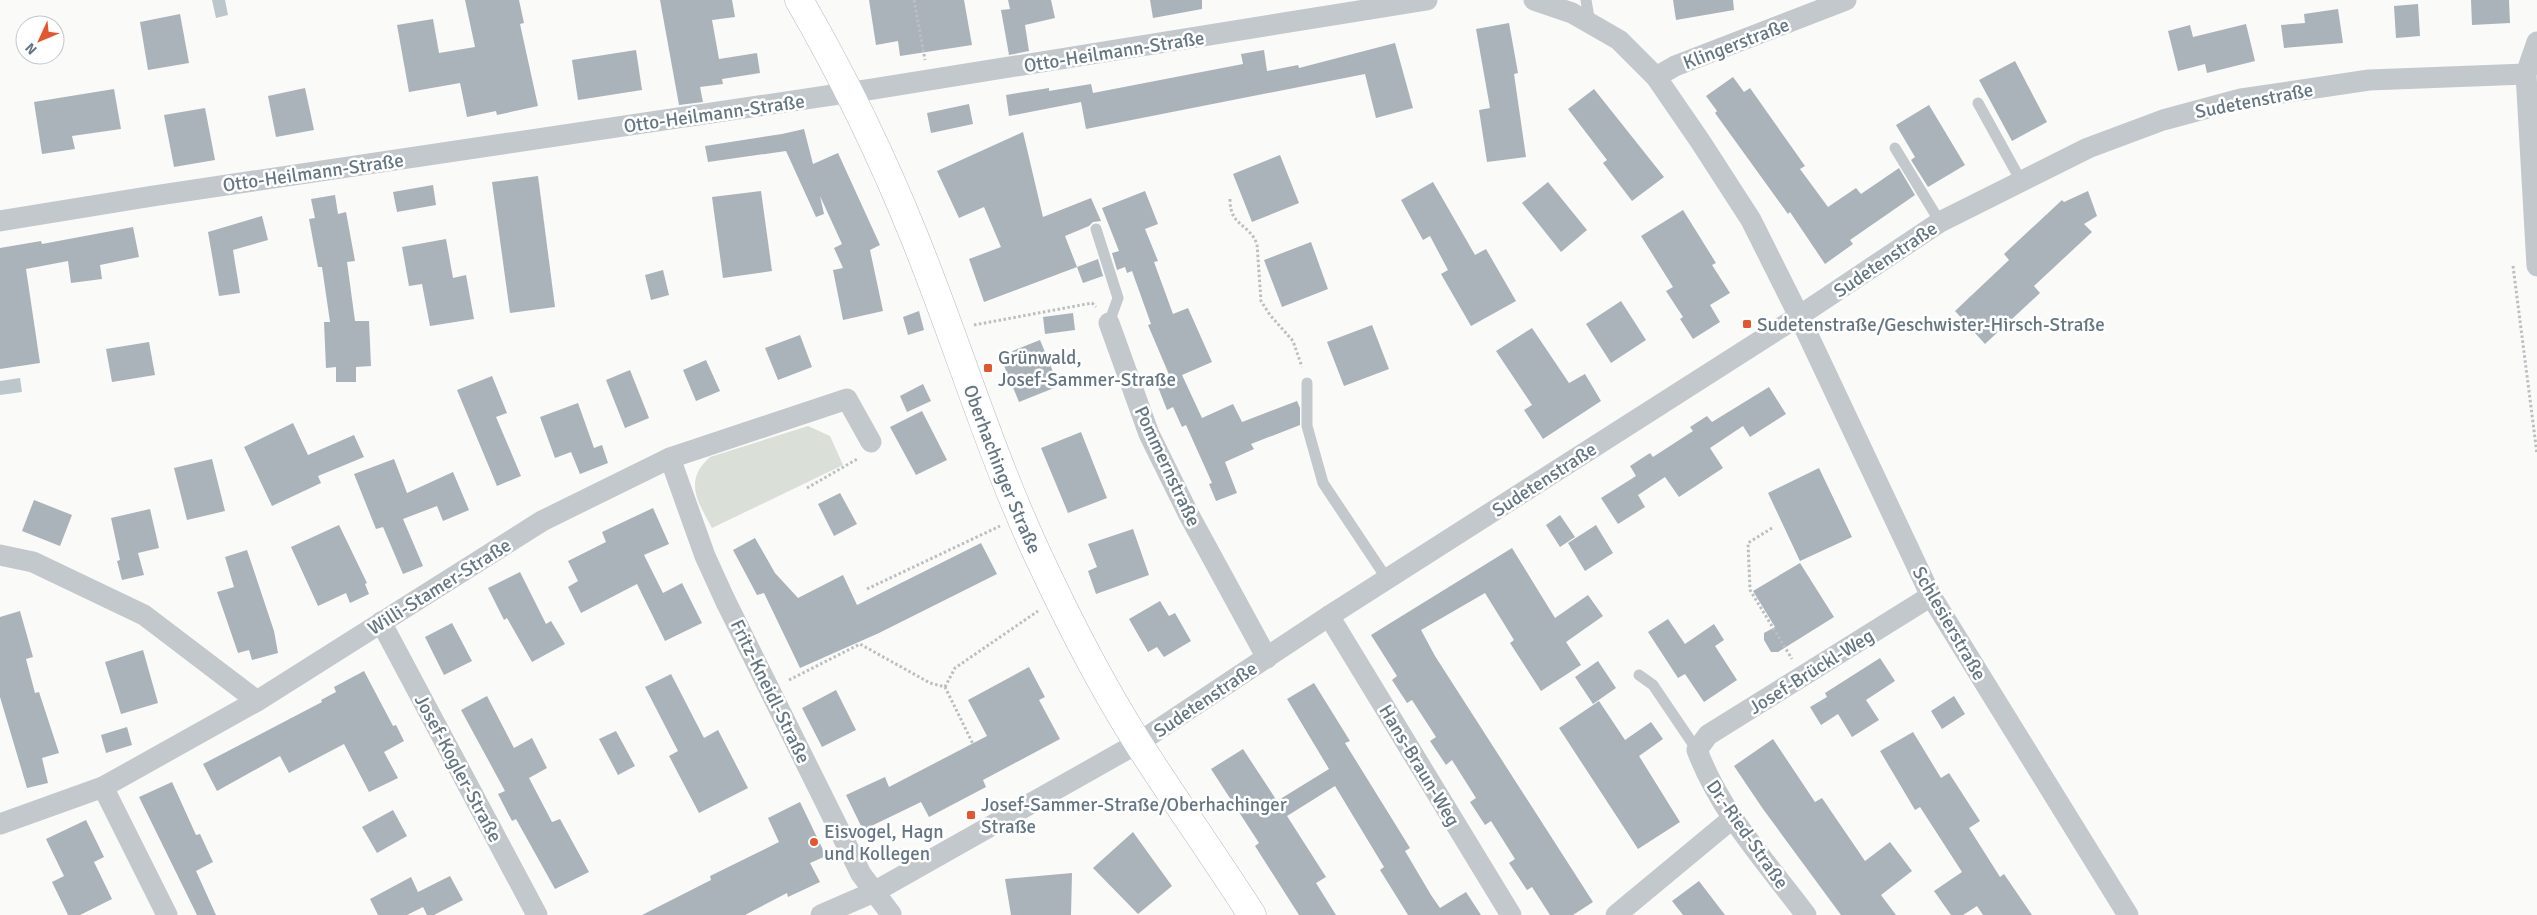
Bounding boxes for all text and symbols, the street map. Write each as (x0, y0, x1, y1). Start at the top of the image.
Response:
street label: Klingerstraße (1680, 13, 1793, 75)
north arrow (15, 15, 65, 65)
street label: Otto-Heilmann-Straße (1022, 26, 1206, 78)
text: N (22, 39, 41, 58)
street label: Sudetenstraße (2193, 78, 2315, 124)
street label: Otto-Heilmann-Straße (622, 89, 806, 139)
street label: Otto-Heilmann-Straße (221, 148, 405, 198)
street label: Sudetenstraße (1829, 216, 1942, 303)
place label: Sudetenstraße/Geschwister-Hirsch-Straße (1757, 313, 2105, 337)
marker: Sudetenstraße/Geschwister-Hirsch-Straße (1741, 318, 1753, 330)
place label: Grünwald, Josef-Sammer-Straße (998, 346, 1176, 392)
marker: Grünwald, Josef-Sammer-Straße (982, 362, 994, 374)
street label: Oberhachinger Straße (958, 382, 1046, 558)
street label: Pommernstraße (1129, 402, 1205, 530)
street label: Sudetenstraße (1488, 437, 1601, 523)
street label: Willi-Stamer-Straße (364, 533, 516, 641)
street label: Schlesierstraße (1907, 562, 1991, 685)
street label: Fritz-Kneidl-Straße (725, 616, 815, 767)
street label: Josef-Brückl-Weg (1745, 624, 1879, 720)
street label: Sudetenstraße (1149, 656, 1262, 743)
street label: Josef-Kogler-Straße (409, 691, 507, 846)
street label: Hans-Braun-Weg (1373, 700, 1465, 831)
street label: Dr.-Ried-Straße (1701, 775, 1794, 894)
place label: Josef-Sammer-Straße/Oberhachinger Straße (981, 793, 1287, 839)
marker: Josef-Sammer-Straße/Oberhachinger Straße (965, 809, 977, 821)
place label: Eisvogel, Hagn und Kollegen (824, 820, 944, 866)
marker: Eisvogel, Hagn und Kollegen (808, 836, 820, 848)

